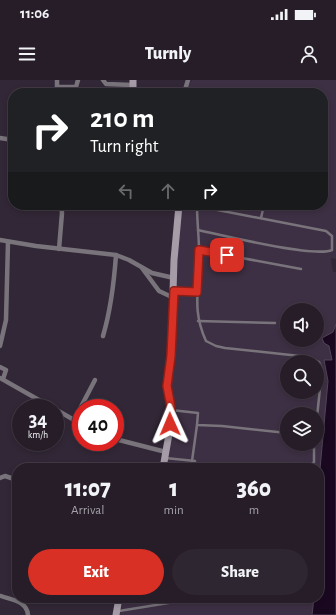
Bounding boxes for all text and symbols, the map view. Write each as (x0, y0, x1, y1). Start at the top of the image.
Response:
text: 11:06 (20, 6, 49, 21)
icon: menu (16, 43, 38, 65)
icon: person (298, 43, 320, 65)
text: Turnly (145, 45, 191, 63)
icon: right (24, 104, 76, 156)
text: 210 m (90, 105, 155, 133)
text: Turn right (90, 138, 159, 156)
icon: left (115, 180, 137, 202)
icon: ahead (157, 180, 179, 202)
icon: right (199, 180, 221, 202)
pin (210, 238, 244, 272)
icon: arrive (216, 244, 238, 266)
map controls (280, 303, 324, 451)
button: sound (280, 303, 324, 347)
button: search (280, 355, 324, 399)
speed limit sign: 40 (72, 399, 124, 451)
position arrow (149, 403, 191, 445)
button: layers (280, 407, 324, 451)
text: 34 (29, 410, 47, 430)
text: km/h (28, 430, 48, 440)
text: 11:07 (65, 477, 111, 501)
text: 1 (169, 477, 178, 501)
text: 360 (237, 477, 271, 501)
text: Arrival (71, 504, 104, 517)
text: min (164, 504, 184, 517)
text: m (249, 504, 259, 517)
button: Exit (28, 549, 164, 595)
button: Share (172, 549, 308, 595)

